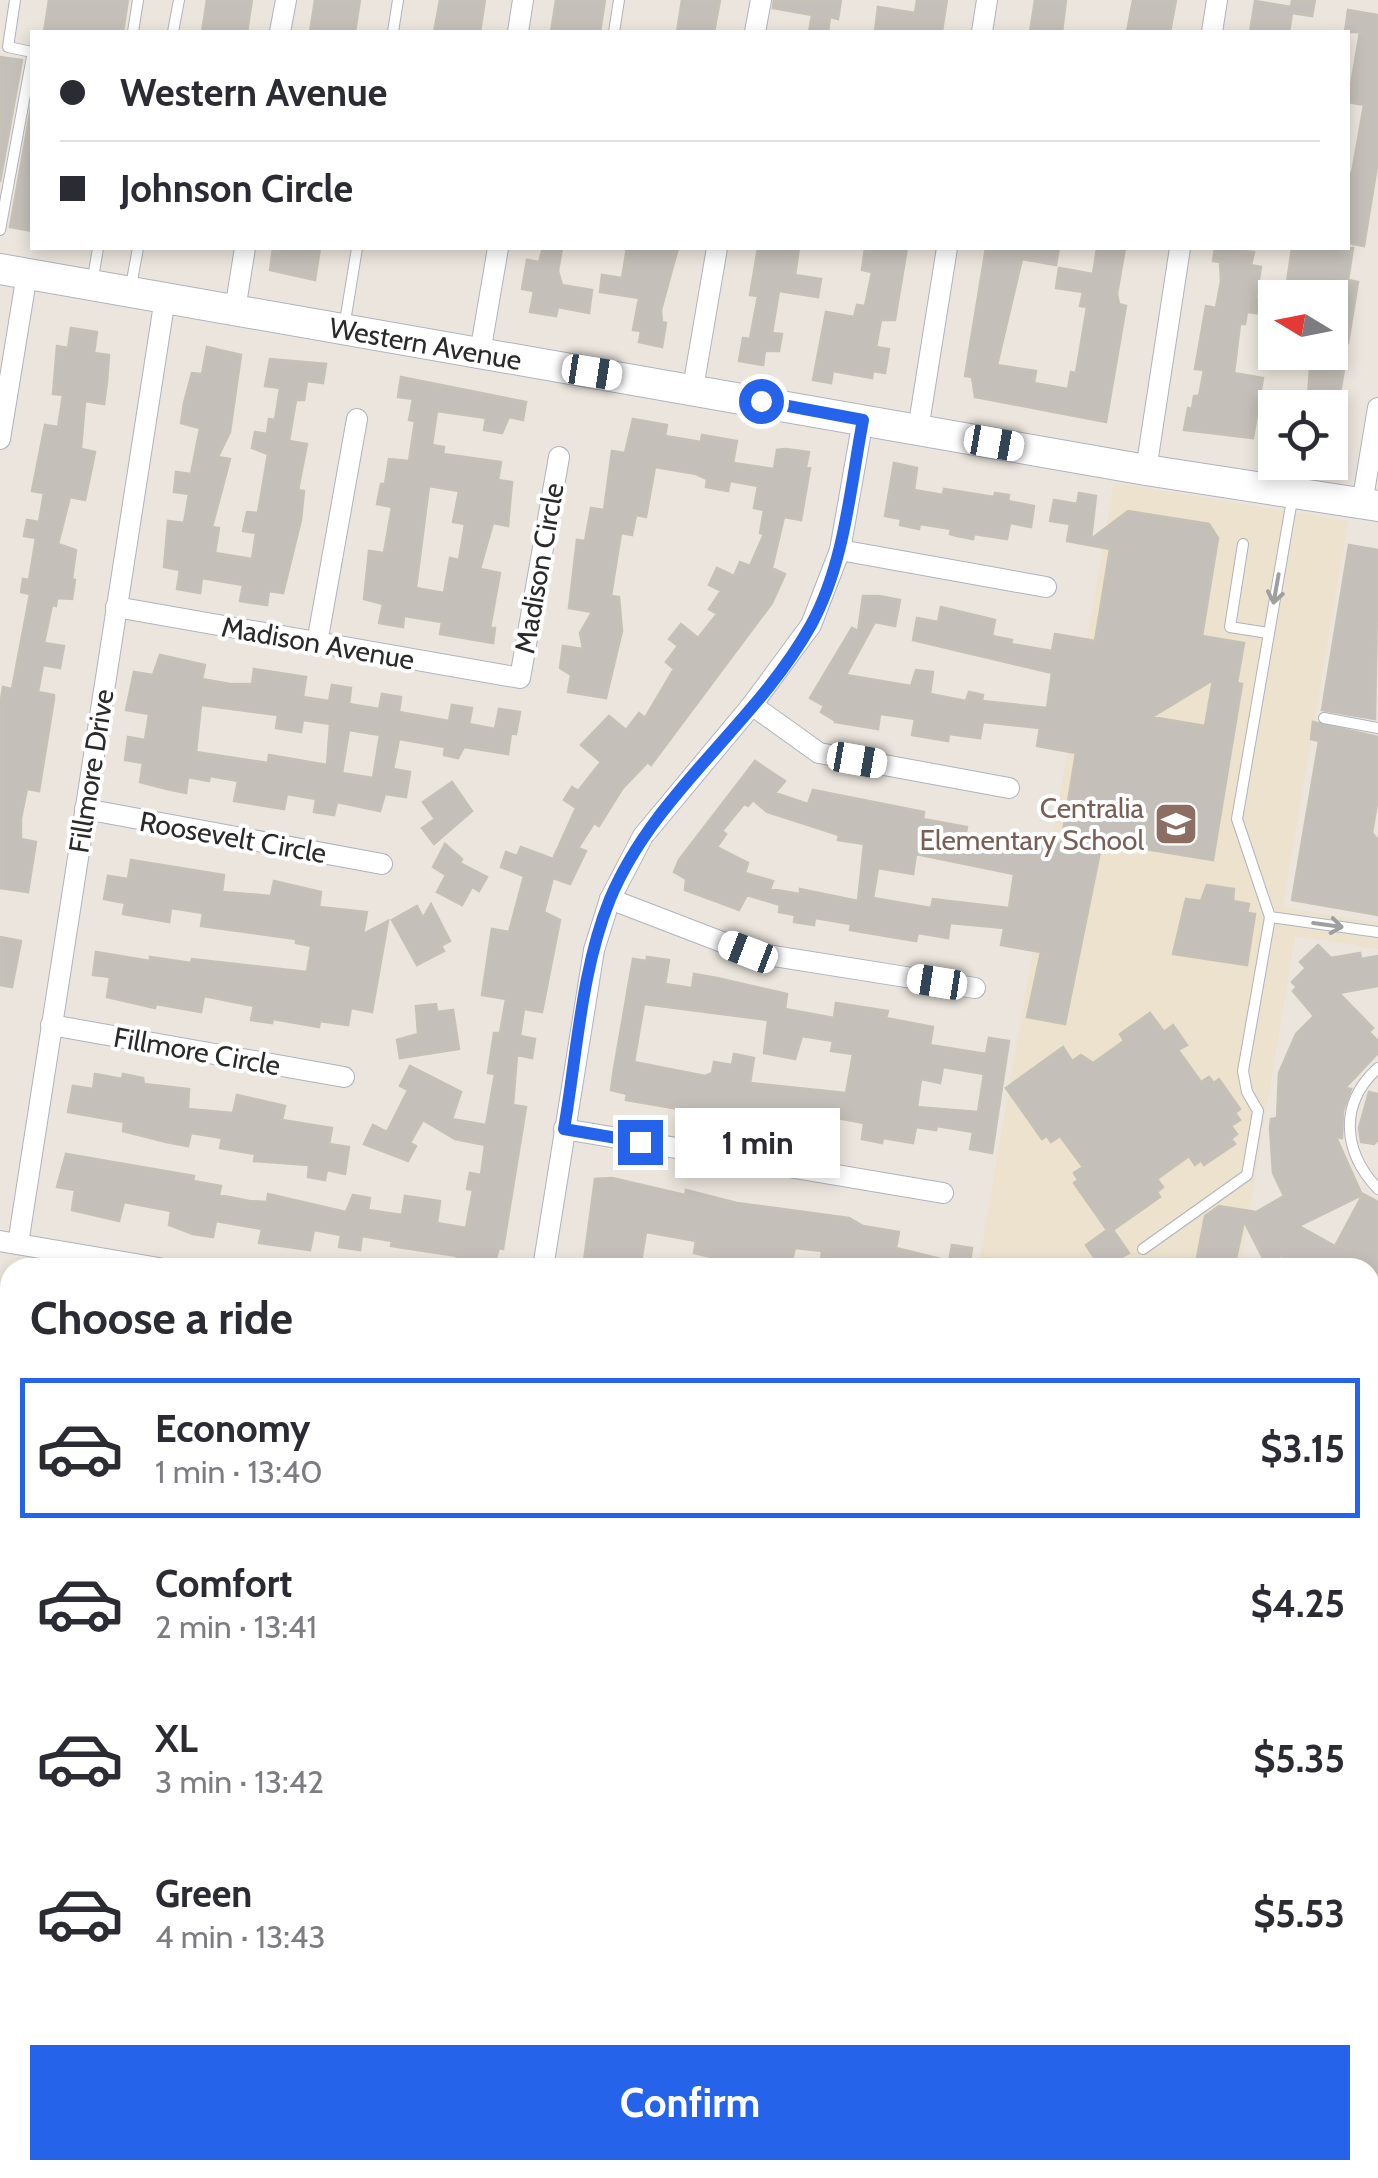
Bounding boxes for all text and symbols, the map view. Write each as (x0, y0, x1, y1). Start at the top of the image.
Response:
text: Western Avenue (120, 69, 387, 116)
text: Johnson Circle (120, 165, 353, 212)
north arrow (1258, 280, 1348, 370)
map controls (1258, 280, 1348, 480)
street label: Western Avenue (327, 310, 524, 377)
car (560, 352, 624, 392)
route start (739, 379, 784, 424)
button: locate (1258, 390, 1348, 480)
car (962, 423, 1026, 463)
street label: Madison Circle (507, 480, 571, 656)
one-way arrow (1266, 572, 1285, 605)
street label: Madison Avenue (219, 609, 417, 677)
street label: Fillmore Drive (61, 687, 121, 855)
car (825, 740, 889, 780)
place label: Centralia Elementary School (920, 791, 1145, 857)
school or university icon: Centralia Elementary School (1153, 801, 1199, 847)
street label: Roosevelt Circle (137, 804, 329, 870)
one-way arrow (1311, 916, 1344, 934)
car (715, 927, 781, 977)
car (905, 962, 969, 1002)
street label: Fillmore Circle (111, 1020, 283, 1082)
callout: 1 min (675, 1107, 840, 1177)
route end (618, 1120, 663, 1165)
text: 1 min (721, 1123, 794, 1162)
text: Choose a ride (30, 1291, 293, 1345)
icon: car (35, 1403, 125, 1493)
text: Economy (155, 1405, 310, 1452)
text: $3.15 (1260, 1425, 1345, 1472)
text: 1 min · 13:40 (155, 1452, 323, 1491)
icon: car (35, 1558, 125, 1648)
text: Comfort (155, 1560, 292, 1607)
text: $4.25 (1250, 1580, 1345, 1627)
text: 2 min · 13:41 (155, 1607, 317, 1646)
icon: car (35, 1713, 125, 1803)
text: XL (155, 1715, 198, 1762)
text: $5.35 (1253, 1735, 1345, 1782)
text: 3 min · 13:42 (155, 1762, 324, 1801)
icon: car (35, 1868, 125, 1958)
text: Green (155, 1870, 252, 1917)
text: $5.53 (1253, 1890, 1345, 1937)
text: 4 min · 13:43 (155, 1917, 326, 1956)
button: Confirm (30, 2045, 1350, 2160)

